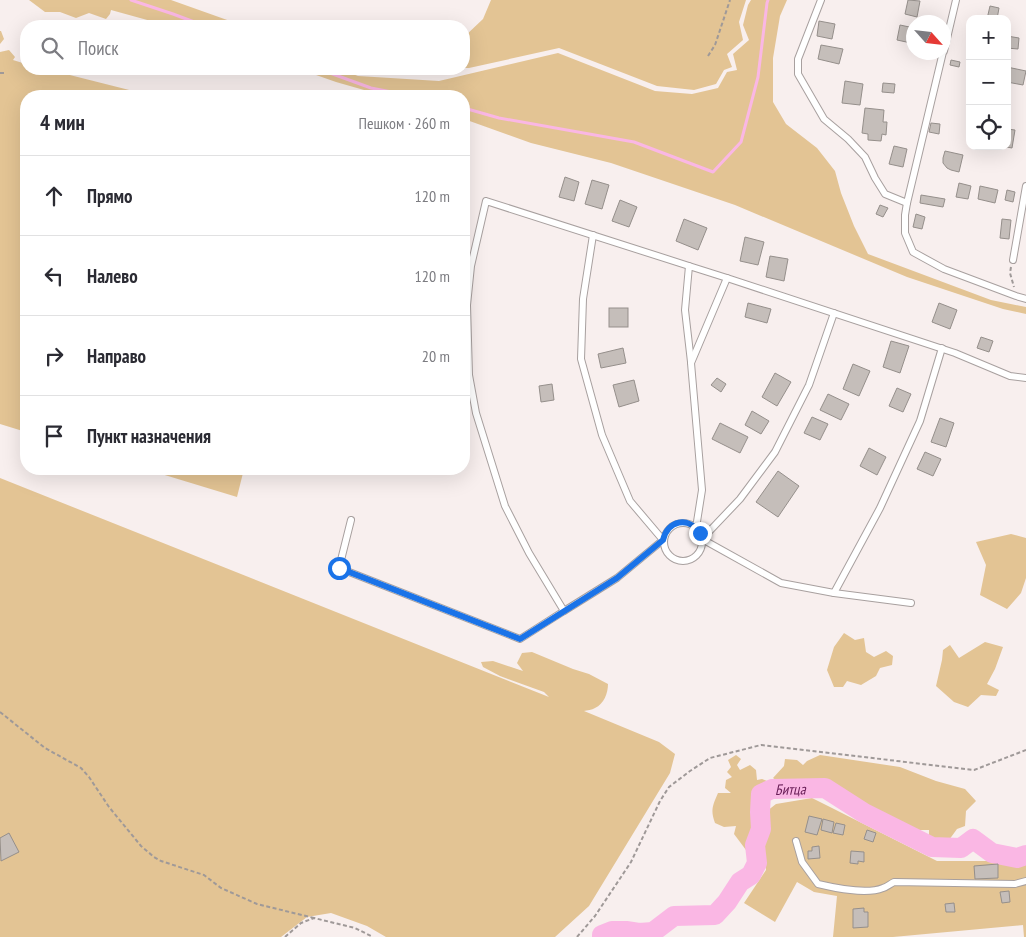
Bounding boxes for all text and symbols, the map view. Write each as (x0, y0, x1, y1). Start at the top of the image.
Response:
north arrow (906, 15, 951, 60)
map controls (966, 15, 1011, 150)
button: + (966, 15, 1011, 60)
search box (20, 20, 470, 75)
icon: search (38, 34, 66, 62)
text: Поиск (78, 36, 119, 60)
button: − (966, 60, 1011, 105)
button: locate (966, 105, 1011, 150)
text: 4 мин (40, 109, 85, 136)
text: Пешком · 260 m (359, 113, 450, 133)
icon: ahead (40, 182, 68, 210)
text: Прямо (87, 184, 132, 208)
text: 120 m (415, 186, 450, 206)
icon: left (40, 262, 68, 290)
text: Налево (87, 264, 138, 288)
text: 120 m (415, 266, 450, 286)
icon: right (40, 342, 68, 370)
text: Направо (87, 344, 146, 368)
text: 20 m (422, 346, 450, 366)
icon: arrive (40, 422, 68, 450)
text: Пункт назначения (87, 424, 211, 448)
route end (689, 522, 712, 545)
route start (328, 557, 351, 580)
water label: Битца (775, 779, 807, 798)

